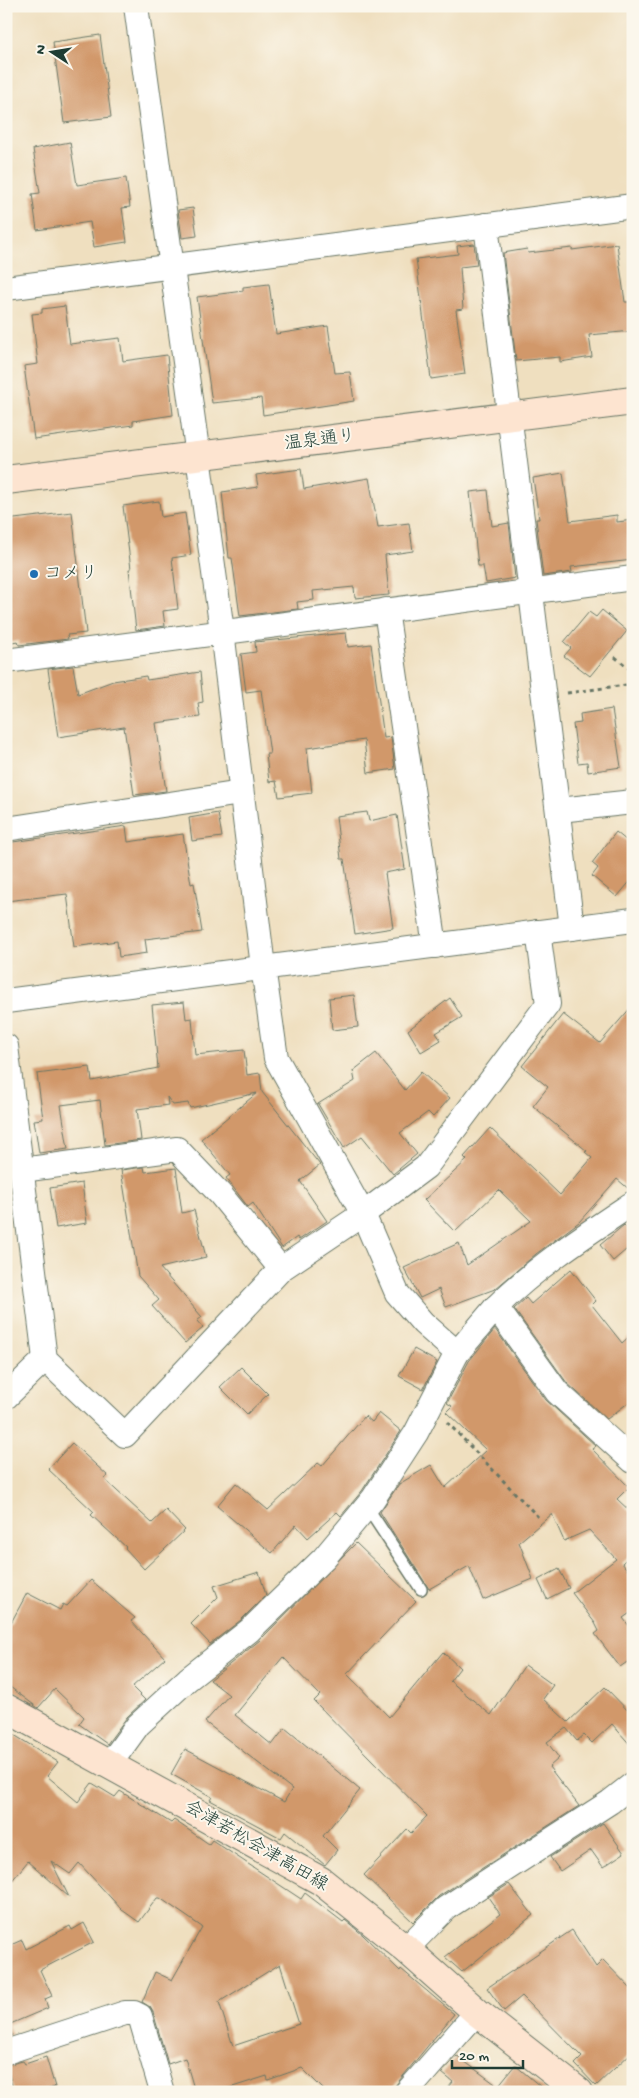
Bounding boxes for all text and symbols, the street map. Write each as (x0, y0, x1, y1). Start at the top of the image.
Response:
north arrow (28, 28, 78, 78)
text: N (32, 44, 51, 56)
street label: 温泉通り (283, 425, 357, 456)
place label: コメリ (44, 564, 98, 585)
marker: コメリ (28, 568, 40, 580)
street label: 会津若松会津高田線 (181, 1797, 332, 1897)
scale bar (452, 2038, 523, 2070)
text: 20 m (459, 2048, 489, 2066)

